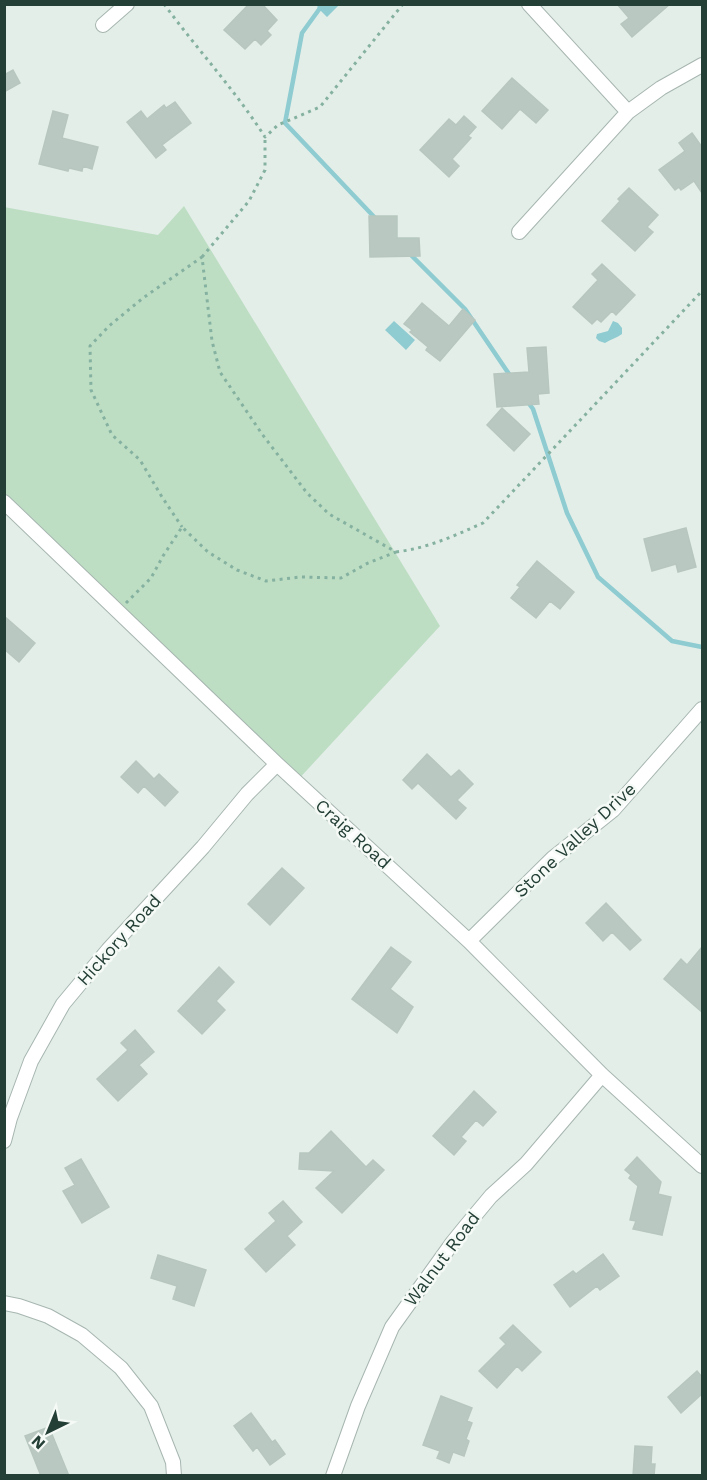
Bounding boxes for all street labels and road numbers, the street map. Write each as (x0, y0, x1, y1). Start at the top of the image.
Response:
street label: Stone Valley Drive (510, 778, 640, 901)
street label: Craig Road (311, 794, 395, 873)
street label: Hickory Road (72, 890, 165, 989)
street label: Walnut Road (399, 1208, 484, 1310)

